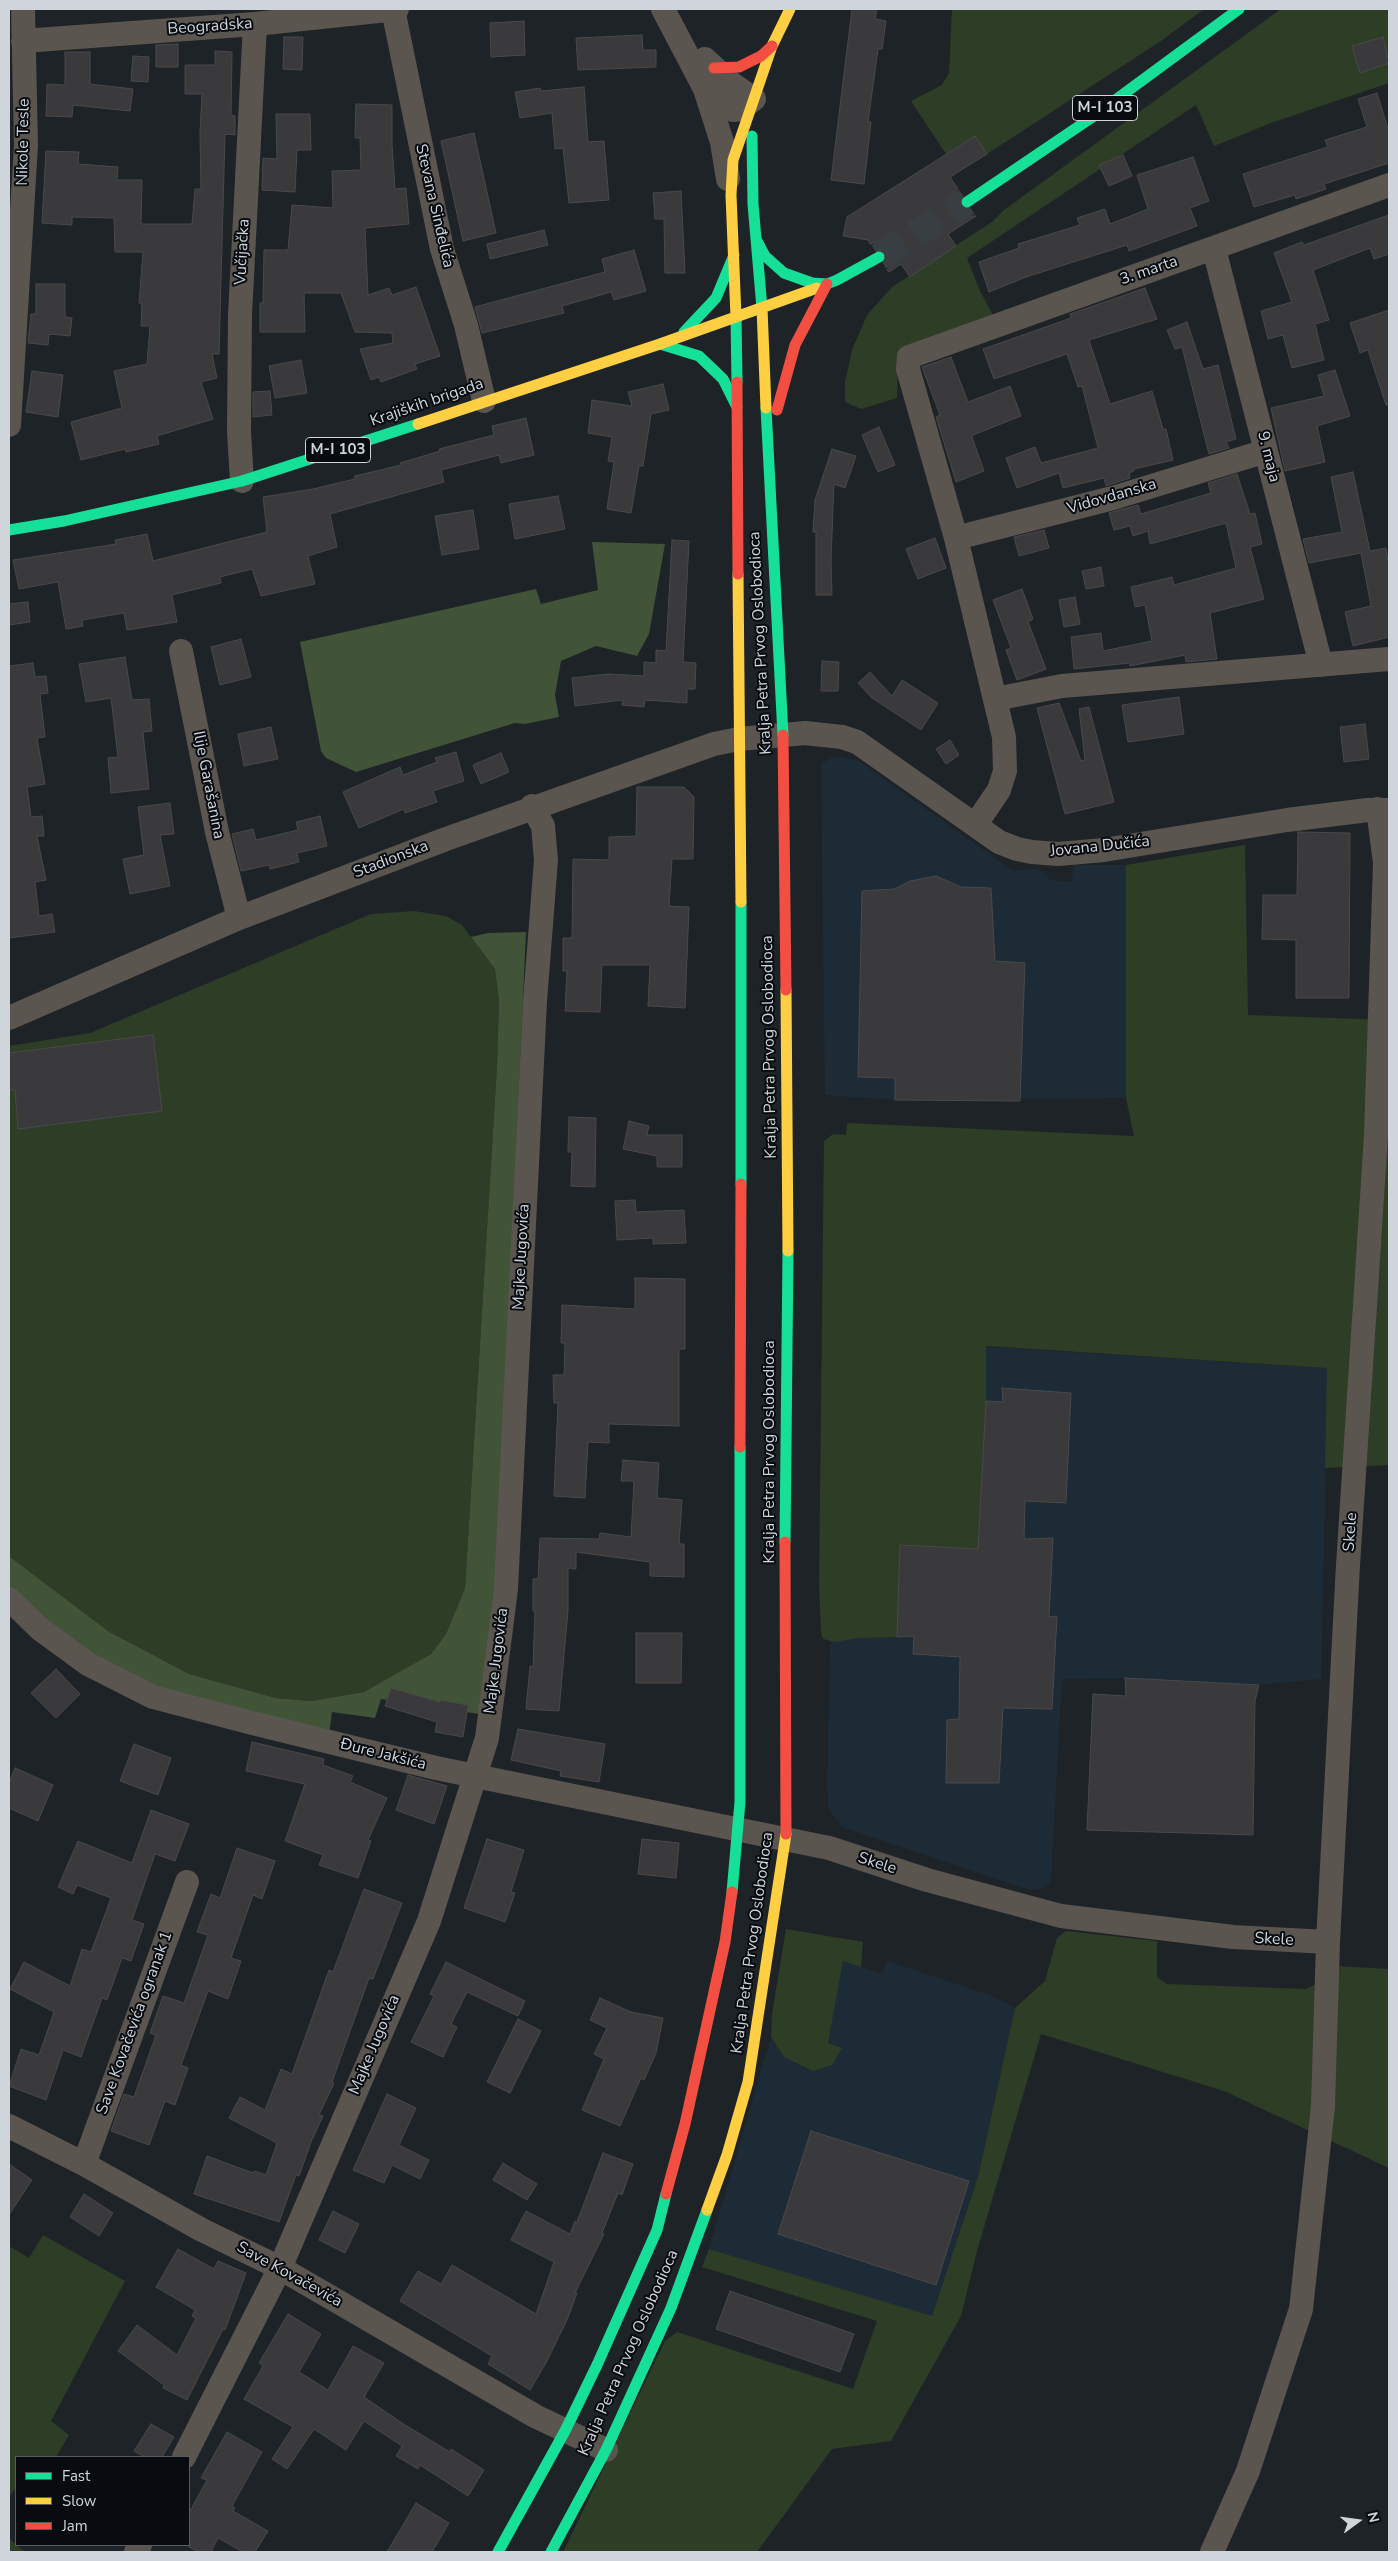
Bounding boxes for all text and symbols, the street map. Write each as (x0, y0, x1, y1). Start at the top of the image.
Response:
street label: Beogradska (167, 14, 253, 40)
road number: M-I 103 (1072, 96, 1138, 120)
street label: Nikole Tesle (14, 98, 34, 186)
street label: Stevana Sinđelića (410, 142, 458, 270)
street label: Vučijačka (232, 218, 254, 286)
street label: 3. marta (1118, 252, 1180, 290)
street label: Krajiških brigada (368, 375, 486, 431)
street label: 9. maja (1252, 430, 1284, 484)
road number: M-I 103 (306, 438, 370, 462)
street label: Vidovdanska (1065, 475, 1159, 519)
street label: Kralja Petra Prvog Oslobodioca (746, 531, 776, 755)
street label: Ilije Garašanina (188, 729, 228, 841)
street label: Jovana Dučića (1049, 832, 1151, 862)
street label: Stadionska (351, 837, 431, 883)
street label: Kralja Petra Prvog Oslobodioca (758, 935, 782, 1159)
street label: Majke Jugovića (510, 1203, 534, 1311)
street label: Kralja Petra Prvog Oslobodioca (760, 1340, 780, 1564)
street label: Skele (1340, 1512, 1362, 1552)
street label: Majke Jugovića (481, 1607, 513, 1715)
street label: Đure Jakšića (338, 1735, 428, 1775)
street label: Kralja Petra Prvog Oslobodioca (728, 1831, 778, 2055)
street label: Skele (855, 1849, 899, 1879)
street label: Save Kovačevića ogranak 1 (93, 1929, 177, 2117)
street label: Skele (1254, 1929, 1294, 1951)
street label: Majke Jugovića (345, 1992, 405, 2098)
street label: Save Kovačevića (233, 2238, 345, 2312)
street label: Kralja Petra Prvog Oslobodioca (575, 2247, 683, 2459)
legend (15, 2456, 190, 2546)
text: Fast (62, 2466, 90, 2486)
text: Slow (62, 2491, 96, 2511)
north arrow (1333, 2496, 1383, 2546)
text: N (1363, 2510, 1384, 2525)
text: Jam (62, 2516, 88, 2536)

